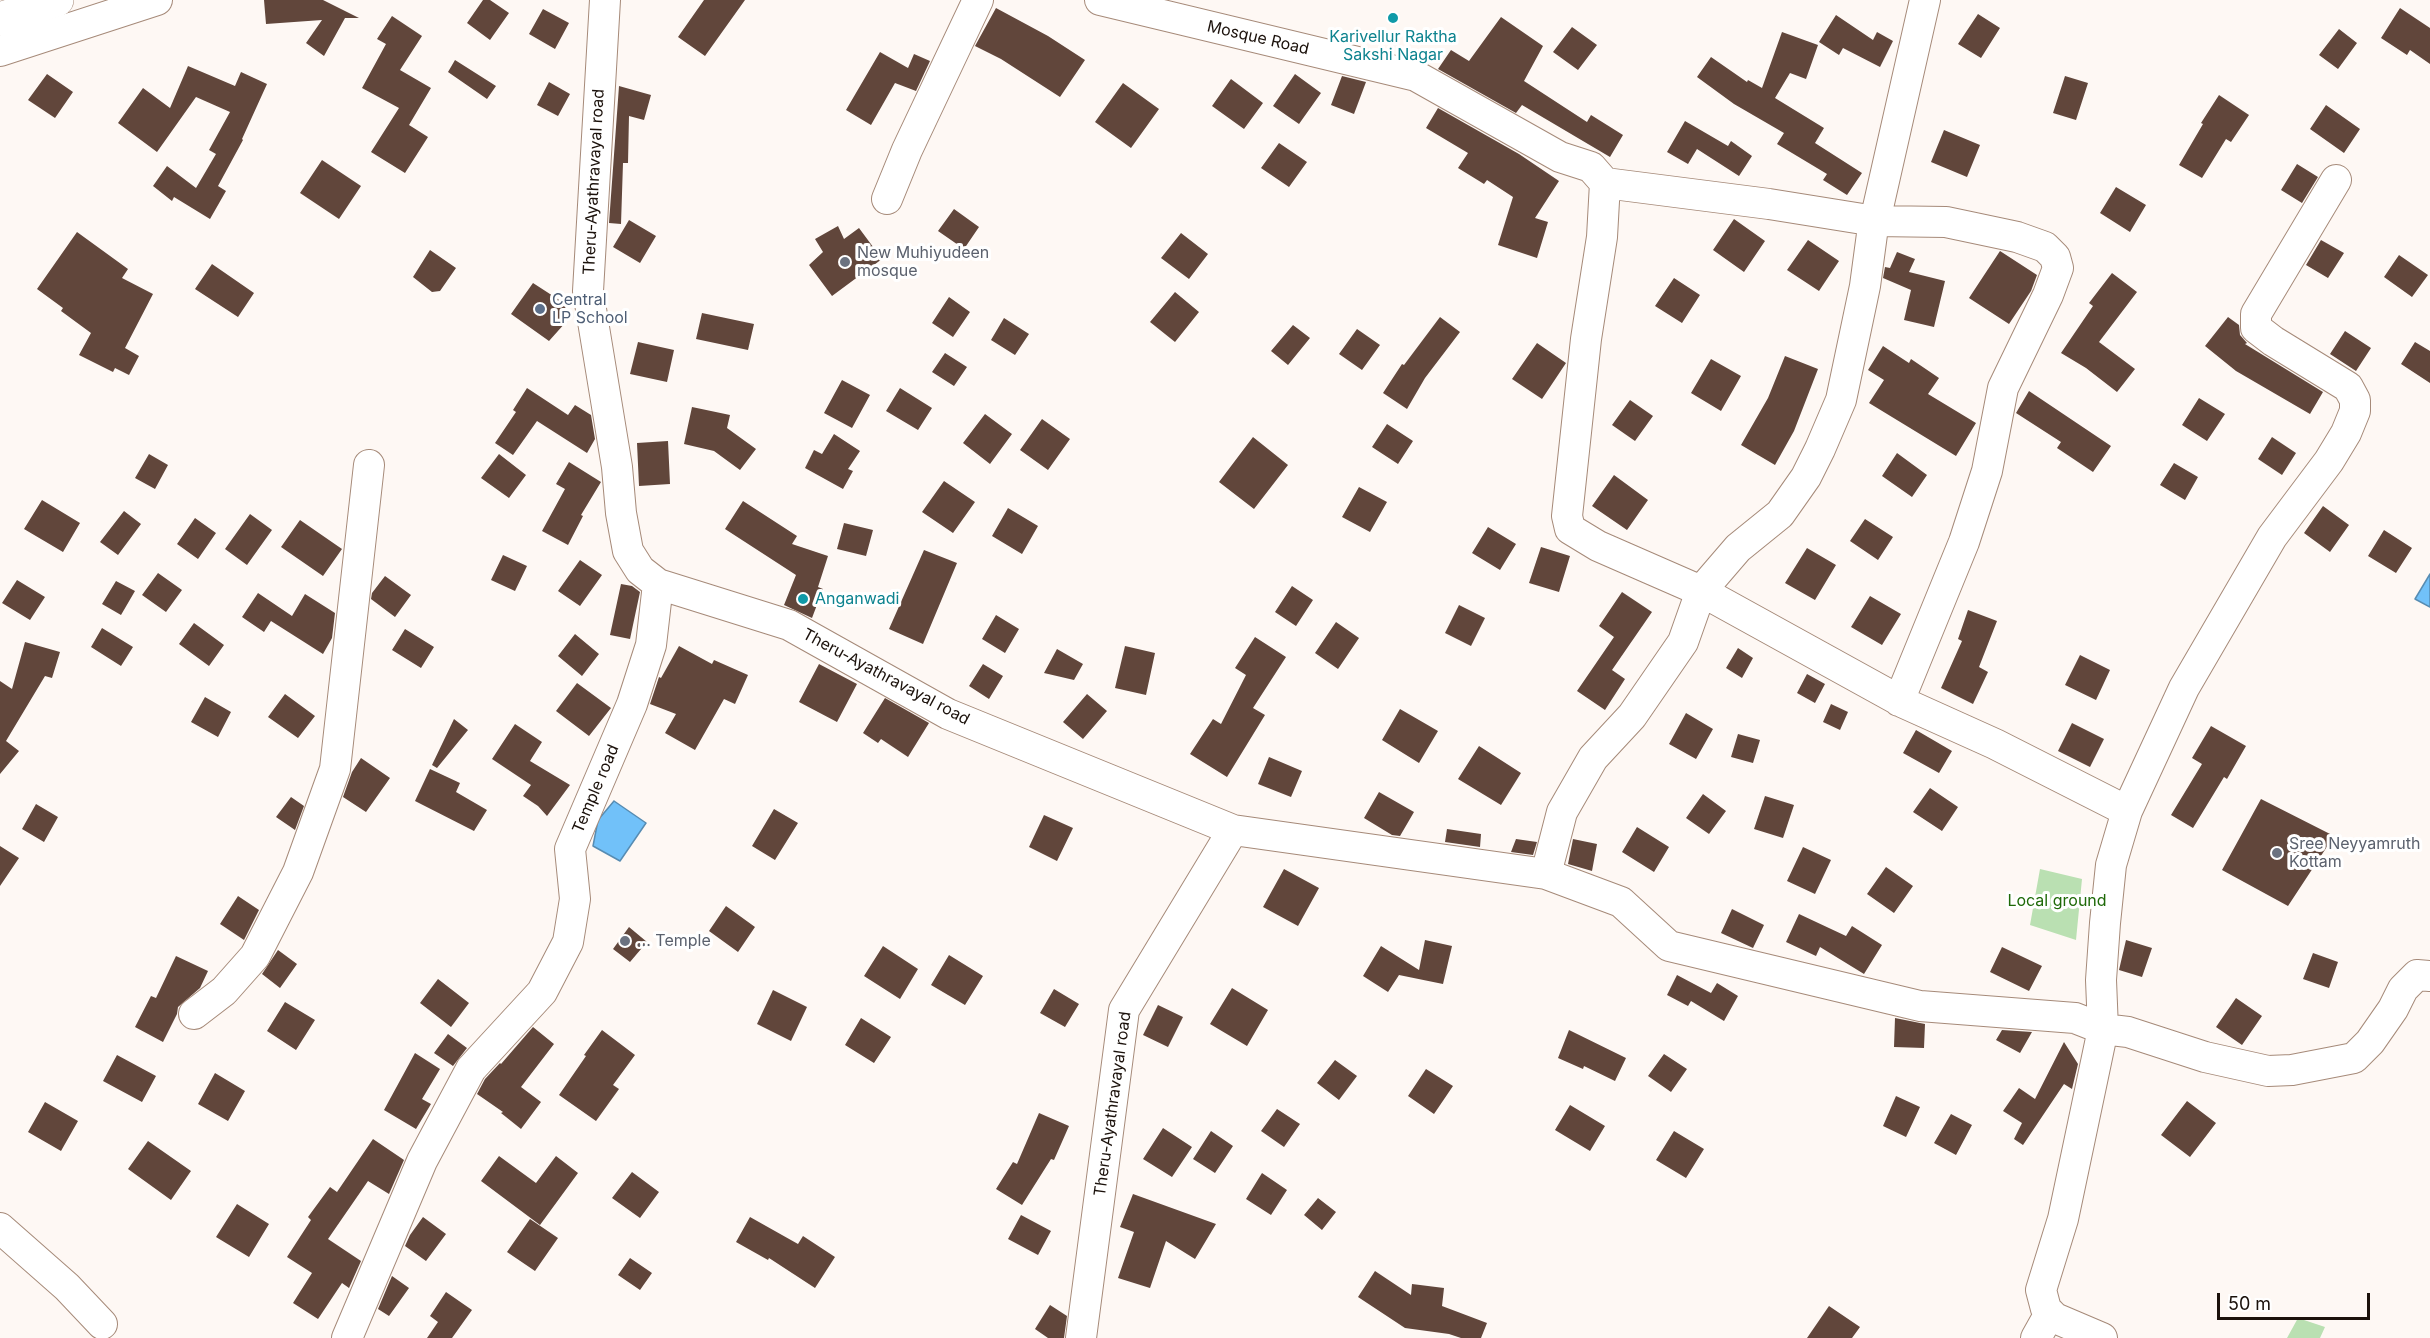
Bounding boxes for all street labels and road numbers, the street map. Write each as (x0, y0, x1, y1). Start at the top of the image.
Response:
street label: Mosque Road (1205, 17, 1311, 59)
street label: Theru-Ayathravayal road (580, 88, 608, 276)
street label: Theru-Ayathravayal road (799, 625, 973, 729)
street label: Temple road (569, 742, 623, 836)
street label: Theru-Ayathravayal road (1091, 1010, 1135, 1198)

